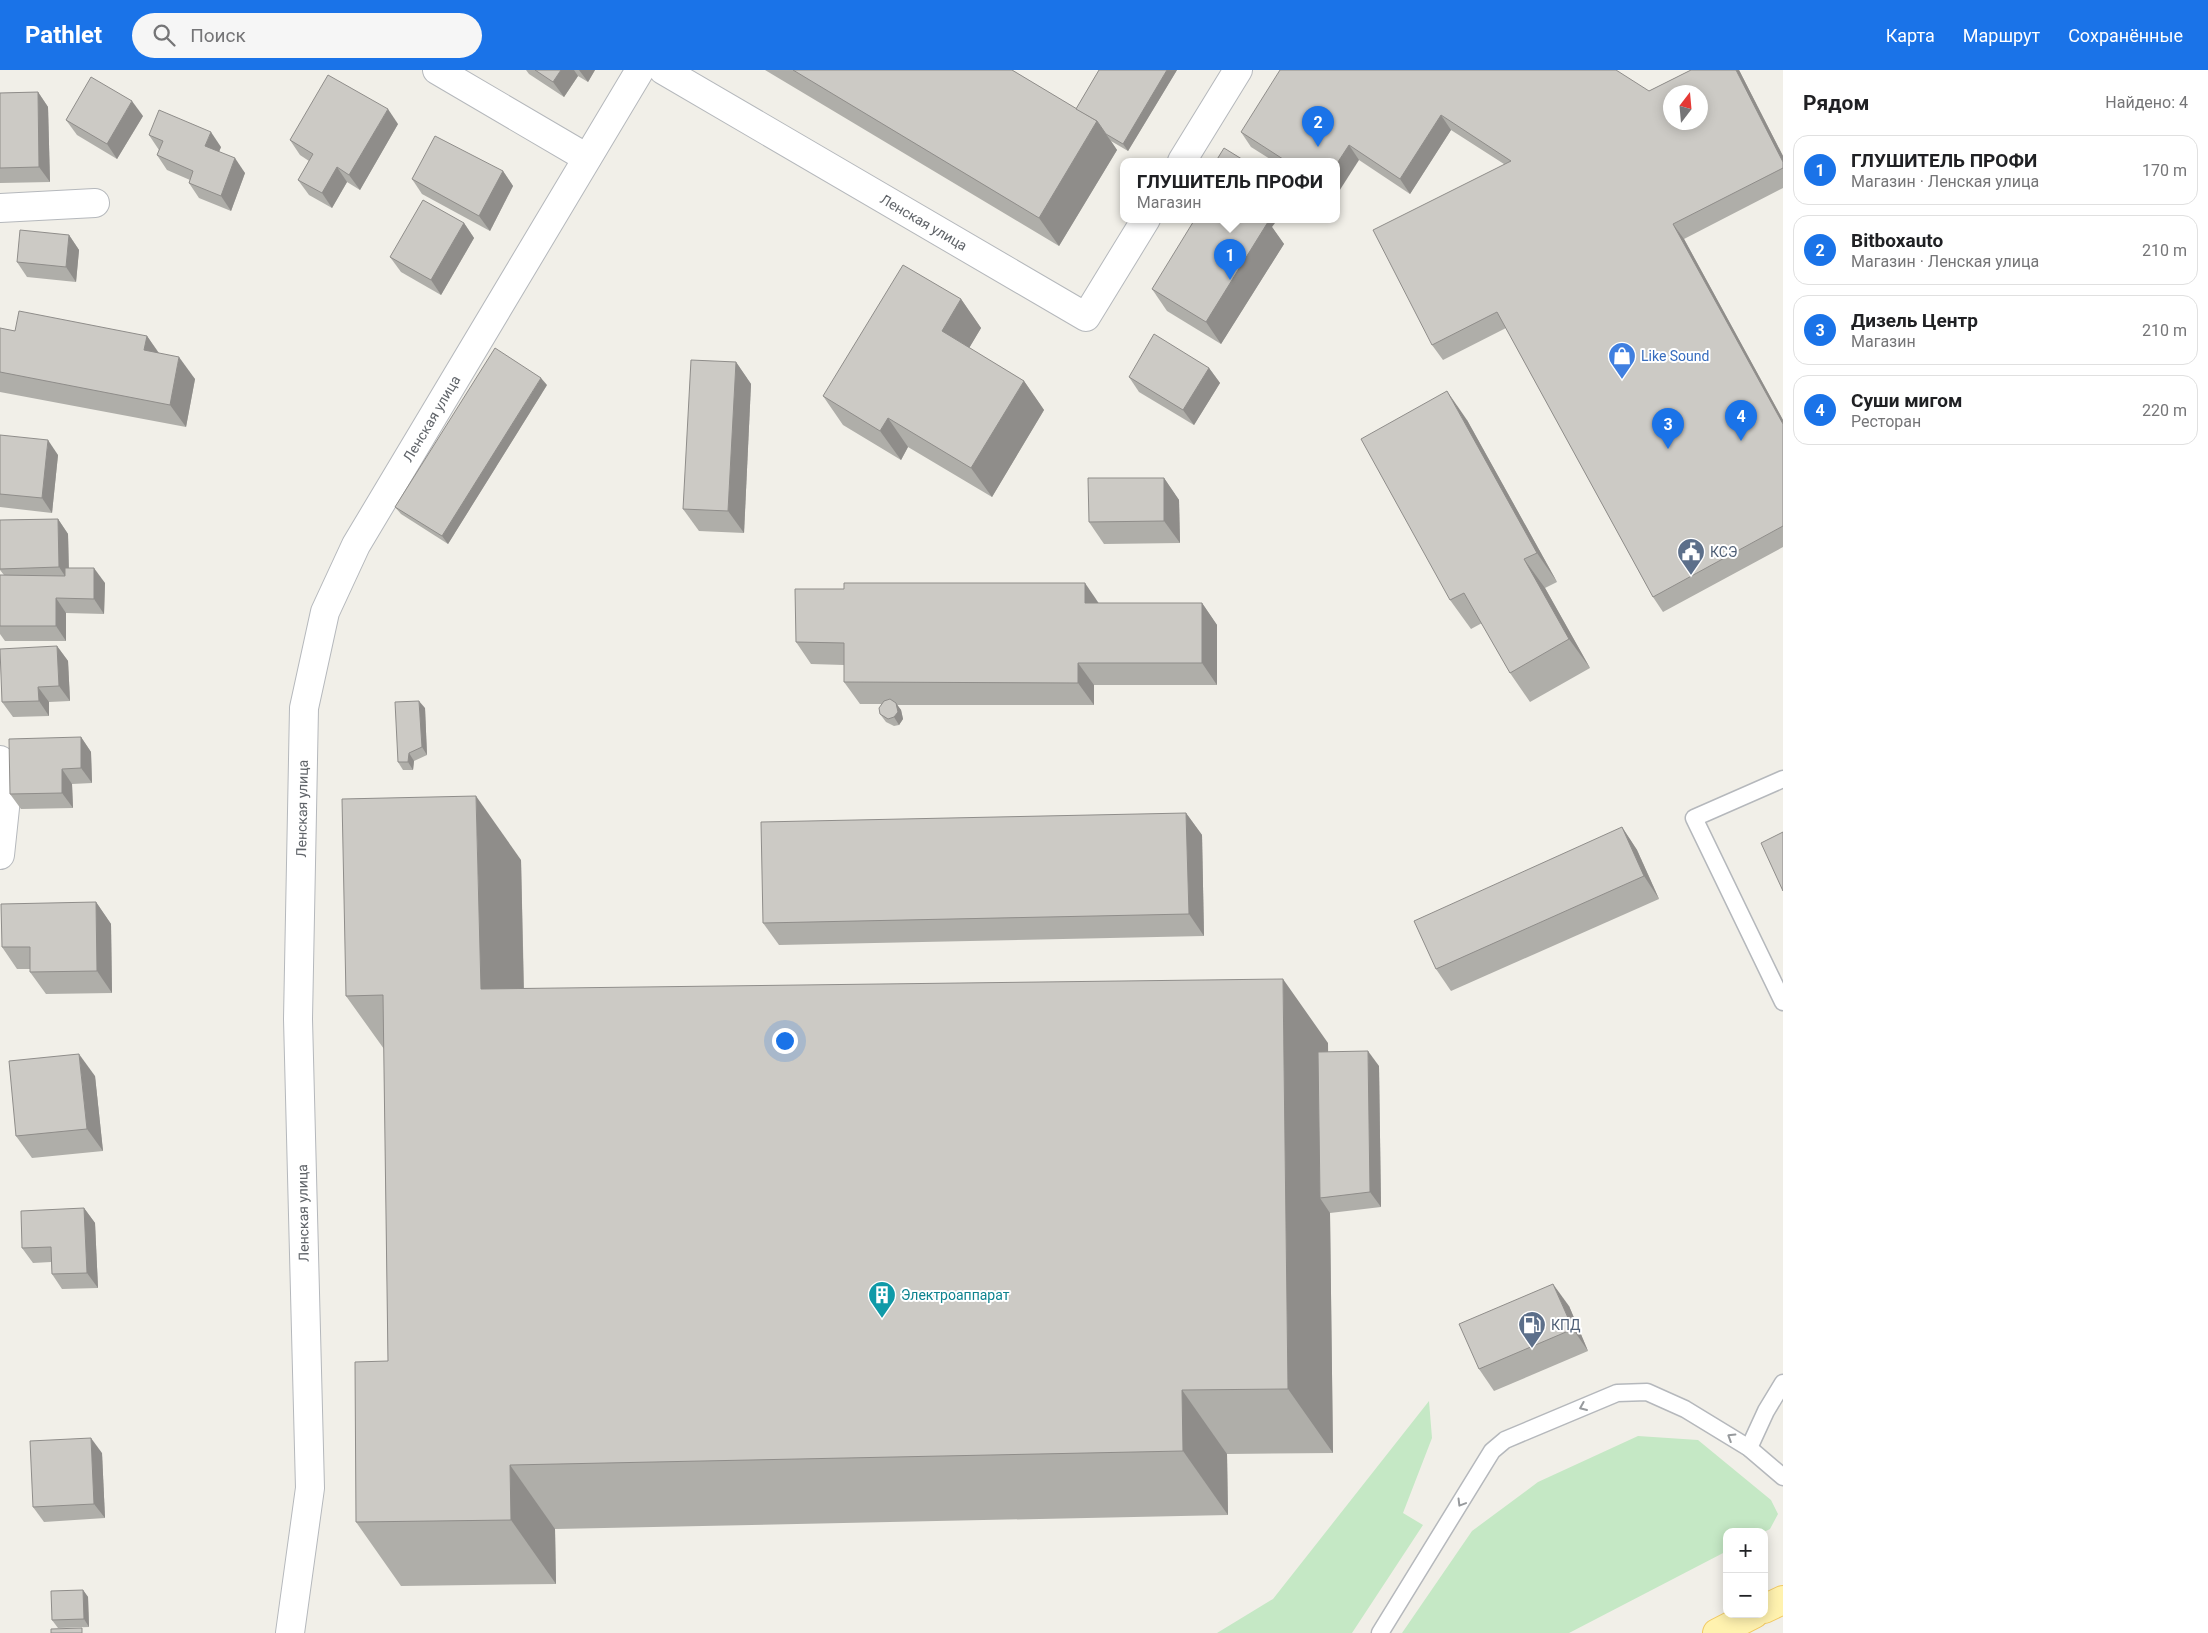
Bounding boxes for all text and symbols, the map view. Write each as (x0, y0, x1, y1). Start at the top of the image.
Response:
search box (132, 13, 482, 58)
text: Pathlet (25, 21, 102, 49)
icon: search (150, 21, 178, 49)
text: Поиск (190, 24, 246, 47)
text: Карта (1886, 25, 1935, 46)
text: Маршрут (1963, 25, 2040, 46)
text: Сохранённые (2068, 25, 2183, 46)
north arrow (1663, 85, 1708, 130)
text: Рядом (1803, 91, 1869, 115)
text: Найдено: 4 (2105, 93, 2188, 112)
pin: 2 (1302, 106, 1334, 147)
text: ГЛУШИТЕЛЬ ПРОФИ (1851, 149, 2037, 172)
popup (1120, 158, 1340, 223)
text: 1 (1815, 161, 1825, 180)
text: 170 m (2142, 161, 2187, 180)
text: ГЛУШИТЕЛЬ ПРОФИ (1137, 170, 1323, 193)
text: Магазин · Ленская улица (1851, 172, 2039, 191)
street label: Ленская улица (878, 191, 970, 254)
text: Магазин (1137, 193, 1202, 212)
text: Bitboxauto (1851, 229, 1943, 252)
pin: 1 (1214, 239, 1246, 280)
text: 2 (1815, 241, 1825, 260)
text: 210 m (2142, 241, 2187, 260)
text: Магазин · Ленская улица (1851, 252, 2039, 271)
text: Дизель Центр (1851, 309, 1978, 332)
text: 3 (1815, 321, 1825, 340)
text: 210 m (2142, 321, 2187, 340)
text: Магазин (1851, 332, 1916, 351)
shop icon: Like Sound (1607, 341, 1637, 380)
place label: Like Sound (1641, 348, 1709, 364)
street label: Ленская улица (400, 373, 464, 465)
text: Суши мигом (1851, 389, 1962, 412)
pin: 4 (1725, 400, 1757, 441)
text: 4 (1815, 401, 1825, 420)
text: 220 m (2142, 401, 2187, 420)
pin: 3 (1652, 408, 1684, 449)
text: Ресторан (1851, 412, 1921, 431)
public building icon: КСЭ (1676, 537, 1706, 576)
place label: КСЭ (1710, 544, 1737, 560)
street label: Ленская улица (293, 760, 311, 858)
your location (772, 1028, 798, 1054)
street label: Ленская улица (294, 1164, 312, 1262)
building icon: Электроаппарат (867, 1280, 897, 1319)
place label: Электроаппарат (901, 1287, 1010, 1303)
fuel station icon: КПД (1517, 1310, 1547, 1349)
place label: КПД (1551, 1317, 1581, 1333)
one-way arrow (1579, 1401, 1588, 1412)
one-way arrow (1727, 1433, 1736, 1443)
one-way arrow (1457, 1498, 1467, 1507)
map controls (1723, 1528, 1768, 1618)
button: + (1723, 1528, 1768, 1573)
button: − (1723, 1573, 1768, 1618)

